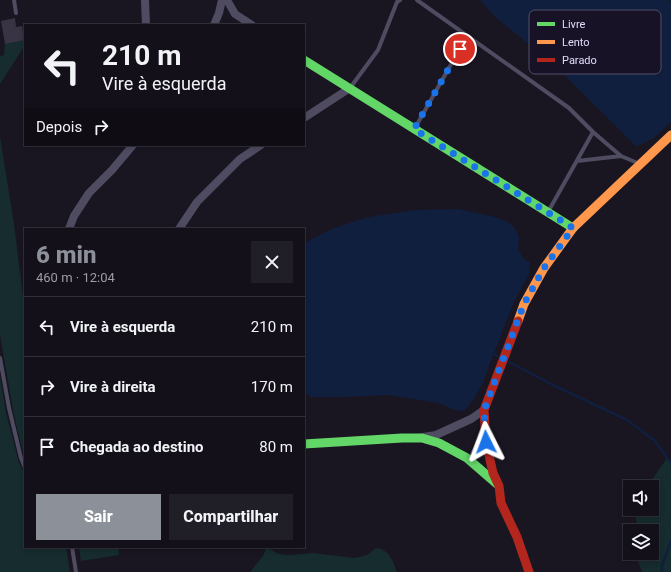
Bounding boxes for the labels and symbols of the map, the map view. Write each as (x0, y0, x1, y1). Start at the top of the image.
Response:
legend (529, 10, 661, 74)
text: Livre (562, 18, 586, 31)
pin (443, 32, 477, 66)
text: Lento (562, 36, 590, 49)
text: Parado (562, 54, 597, 67)
position arrow (465, 421, 507, 463)

